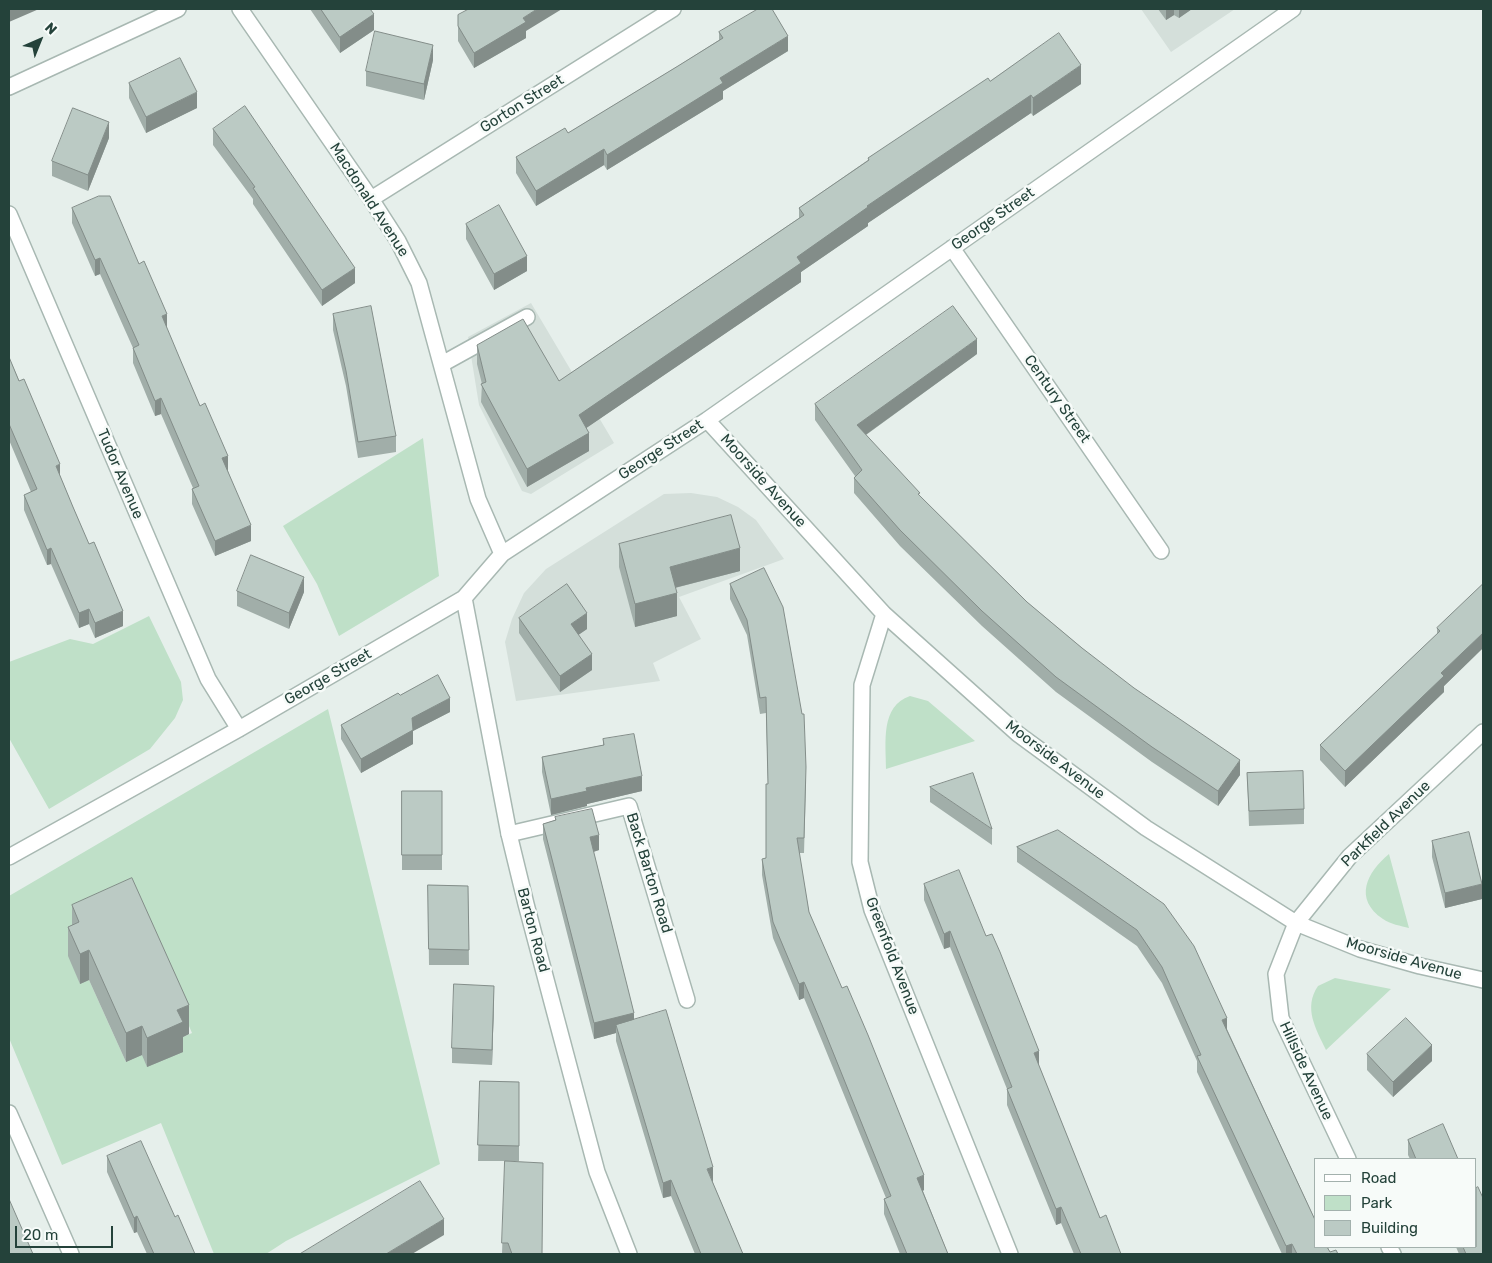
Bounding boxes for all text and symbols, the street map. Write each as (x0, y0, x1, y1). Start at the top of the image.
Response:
north arrow (15, 15, 65, 65)
text: N (41, 19, 60, 38)
street label: Gorton Street (477, 71, 567, 137)
street label: Macdonald Avenue (325, 140, 413, 260)
street label: George Street (948, 184, 1038, 254)
street label: Century Street (1020, 352, 1094, 446)
street label: George Street (615, 416, 707, 484)
street label: Tudor Avenue (93, 426, 147, 522)
street label: Moorside Avenue (716, 431, 810, 531)
street label: George Street (281, 645, 375, 709)
street label: Moorside Avenue (1002, 717, 1108, 803)
street label: Parkfield Avenue (1338, 777, 1434, 871)
street label: Back Barton Road (622, 811, 676, 935)
street label: Barton Road (513, 886, 553, 974)
street label: Greenfold Avenue (861, 895, 923, 1017)
street label: Moorside Avenue (1344, 934, 1464, 984)
street label: Hillside Avenue (1275, 1019, 1337, 1123)
legend (1314, 1158, 1477, 1248)
text: Road (1361, 1169, 1397, 1187)
text: Park (1361, 1194, 1392, 1212)
scale bar (18, 1216, 115, 1248)
text: Building (1361, 1219, 1418, 1237)
text: 20 m (23, 1226, 58, 1244)

